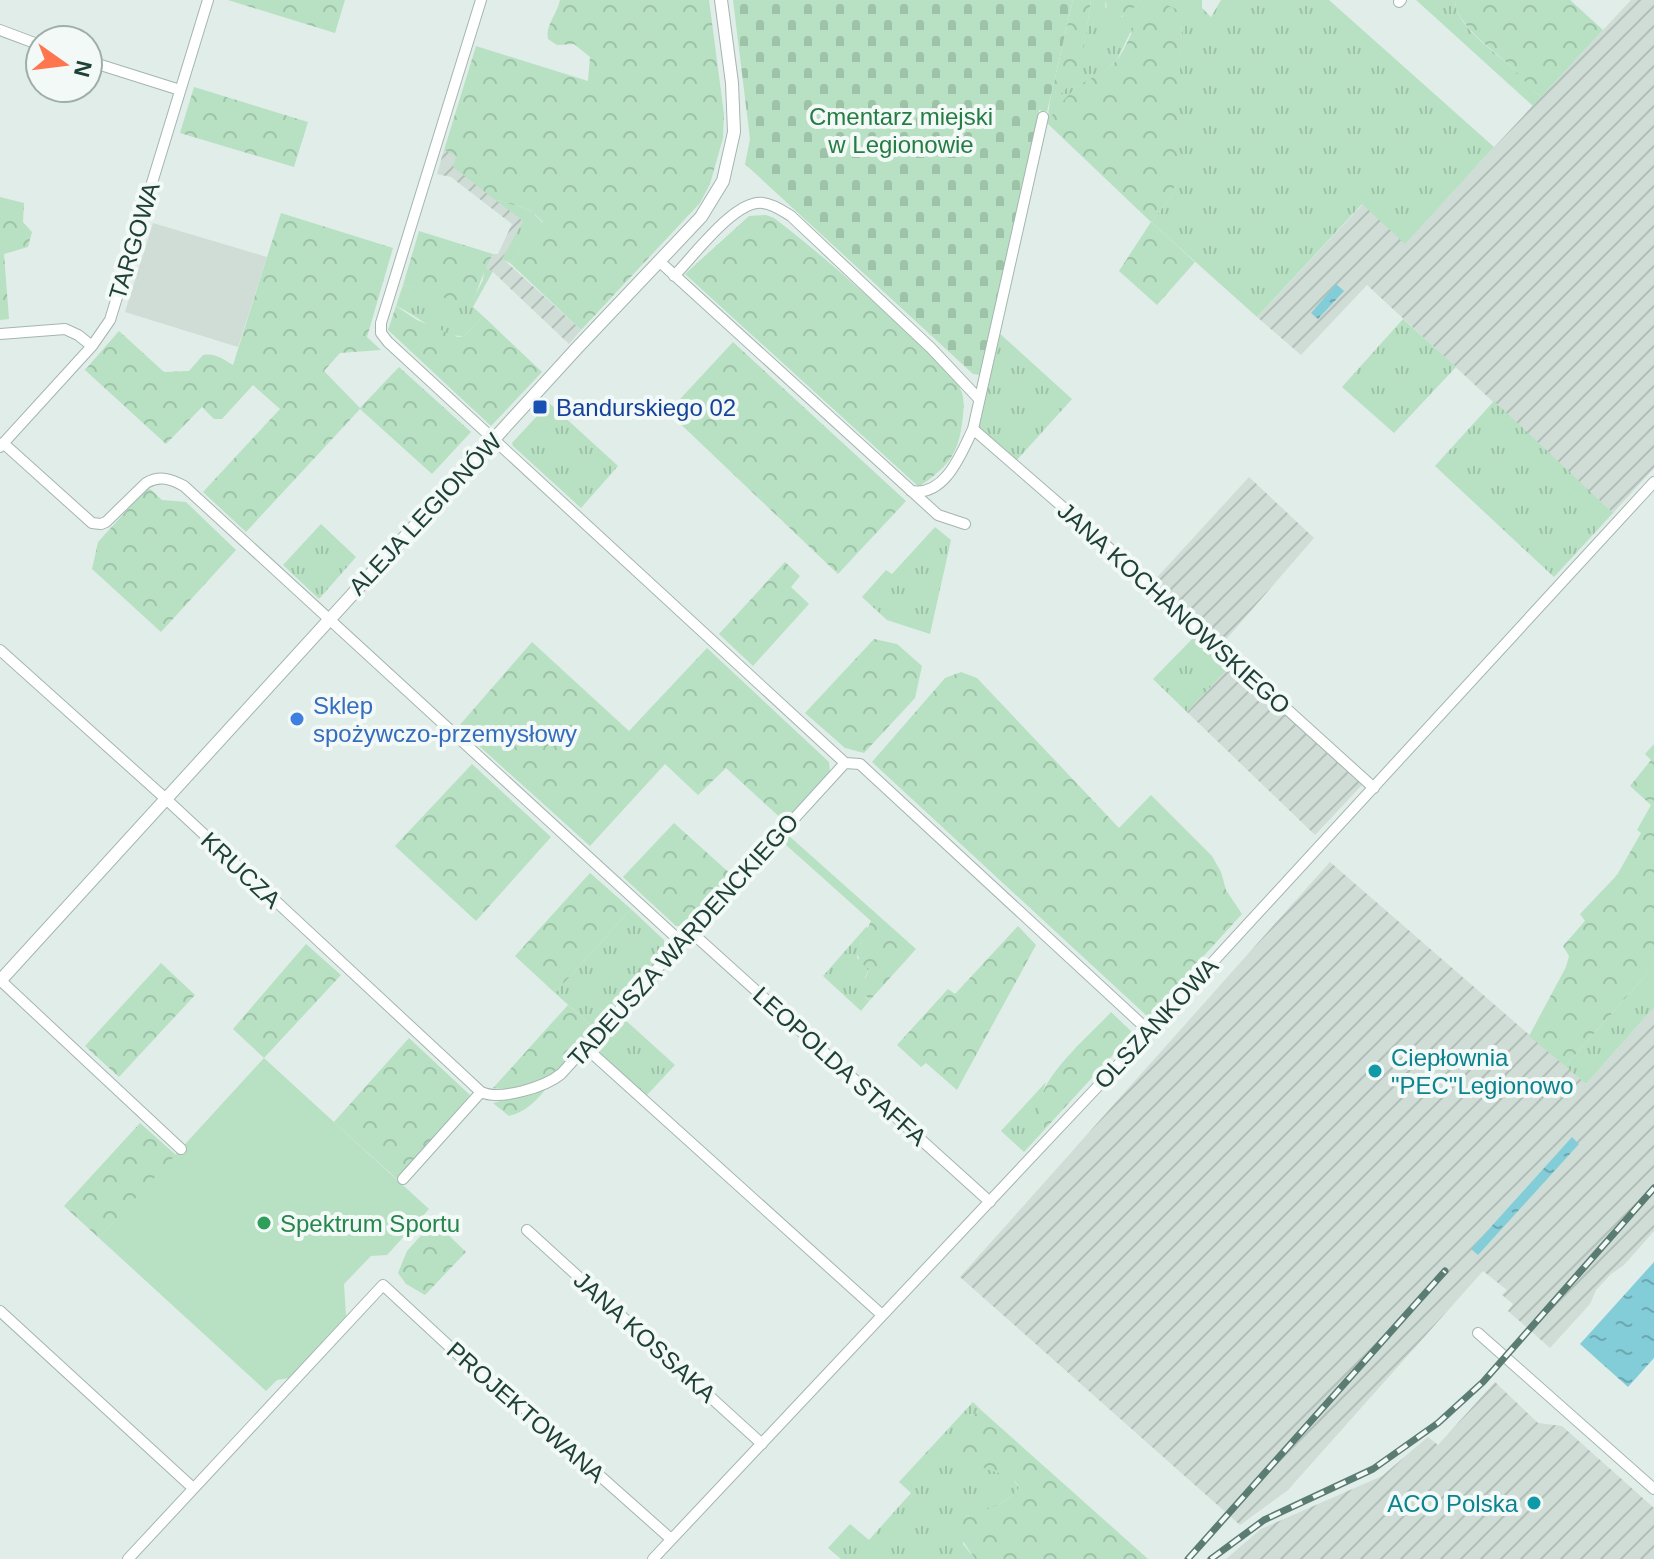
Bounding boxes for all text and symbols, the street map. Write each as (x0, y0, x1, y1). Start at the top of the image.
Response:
north arrow (24, 24, 104, 104)
text: N (69, 58, 97, 79)
park label: Cmentarz miejski w Legionowie (809, 103, 993, 158)
street label: TARGOWA (103, 179, 165, 303)
place label: Bandurskiego 02 (556, 394, 736, 421)
marker: Bandurskiego 02 (531, 398, 549, 416)
street label: ALEJA LEGIONÓW (343, 427, 507, 600)
street label: JANA KOCHANOWSKIEGO (1052, 497, 1296, 719)
place label: Sklep spożywczo-przemysłowy (313, 692, 577, 747)
marker: Sklep spożywczo-przemysłowy (288, 710, 306, 728)
street label: TADEUSZA WARDENCKIEGO (562, 808, 804, 1072)
street label: KRUCZA (196, 826, 286, 914)
street label: OLSZANKOWA (1089, 952, 1223, 1094)
street label: LEOPOLDA STAFFA (748, 981, 932, 1151)
place label: Ciepłownia "PEC"Legionowo (1391, 1044, 1573, 1099)
marker: Ciepłownia "PEC"Legionowo (1366, 1062, 1384, 1080)
place label: Spektrum Sportu (280, 1210, 460, 1237)
marker: Spektrum Sportu (255, 1214, 273, 1232)
street label: JANA KOSSAKA (569, 1266, 721, 1408)
street label: PROJEKTOWANA (442, 1336, 610, 1488)
place label: ACO Polska (1387, 1490, 1519, 1517)
marker: ACO Polska (1525, 1494, 1543, 1512)

